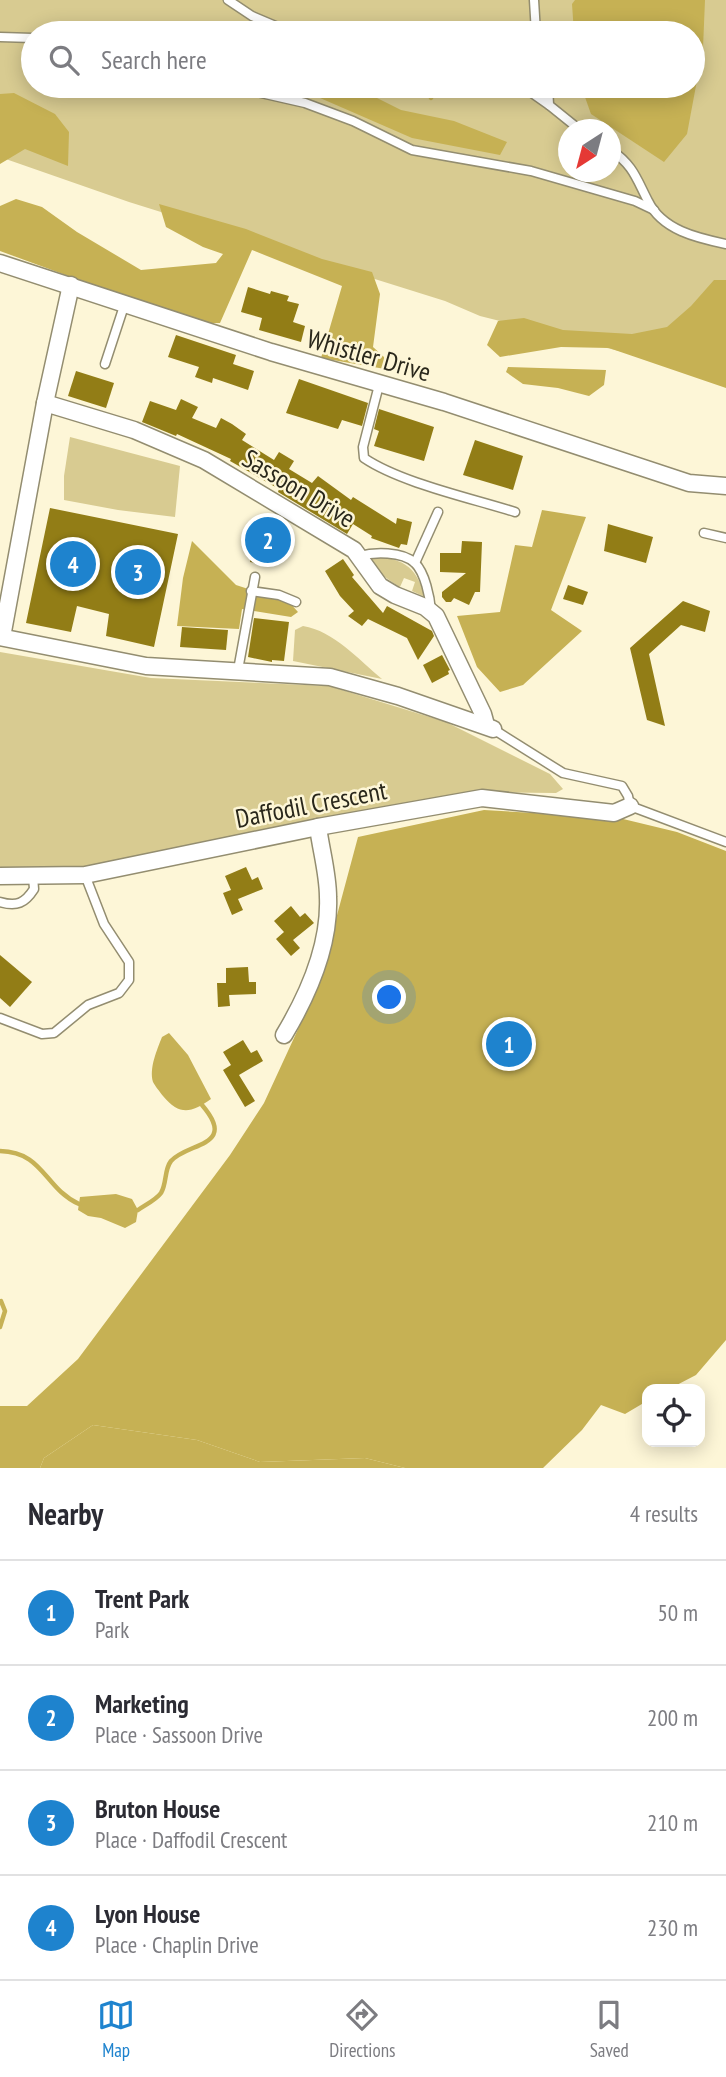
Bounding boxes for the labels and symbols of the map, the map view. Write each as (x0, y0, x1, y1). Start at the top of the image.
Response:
north arrow (558, 119, 621, 182)
street label: Whistler Drive (303, 322, 435, 388)
street label: Sassoon Drive (237, 441, 361, 535)
pin: 2 (245, 514, 291, 566)
pin: 4 (50, 538, 96, 590)
pin: 3 (115, 546, 161, 598)
street label: Daffodil Crescent (233, 773, 389, 835)
your location (372, 980, 406, 1014)
pin: 1 (486, 1018, 532, 1070)

